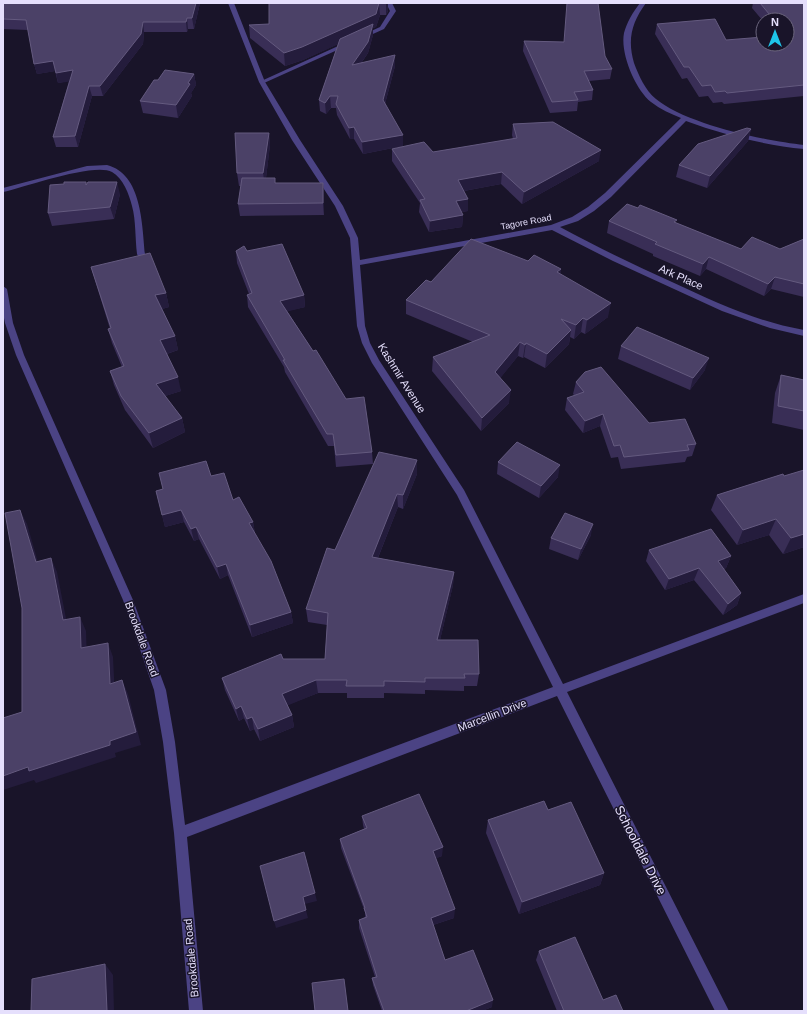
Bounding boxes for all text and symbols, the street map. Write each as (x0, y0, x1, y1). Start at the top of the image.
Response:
north arrow (755, 12, 795, 52)
text: N (771, 16, 779, 28)
street label: Tagore Road (500, 212, 552, 232)
street label: Ark Place (657, 262, 705, 292)
street label: Kashmir Avenue (376, 341, 428, 415)
street label: Brookdale Road (123, 600, 161, 678)
street label: Marcellin Drive (456, 696, 528, 734)
street label: Schooldale Drive (612, 803, 670, 897)
street label: Brookdale Road (182, 918, 200, 998)

